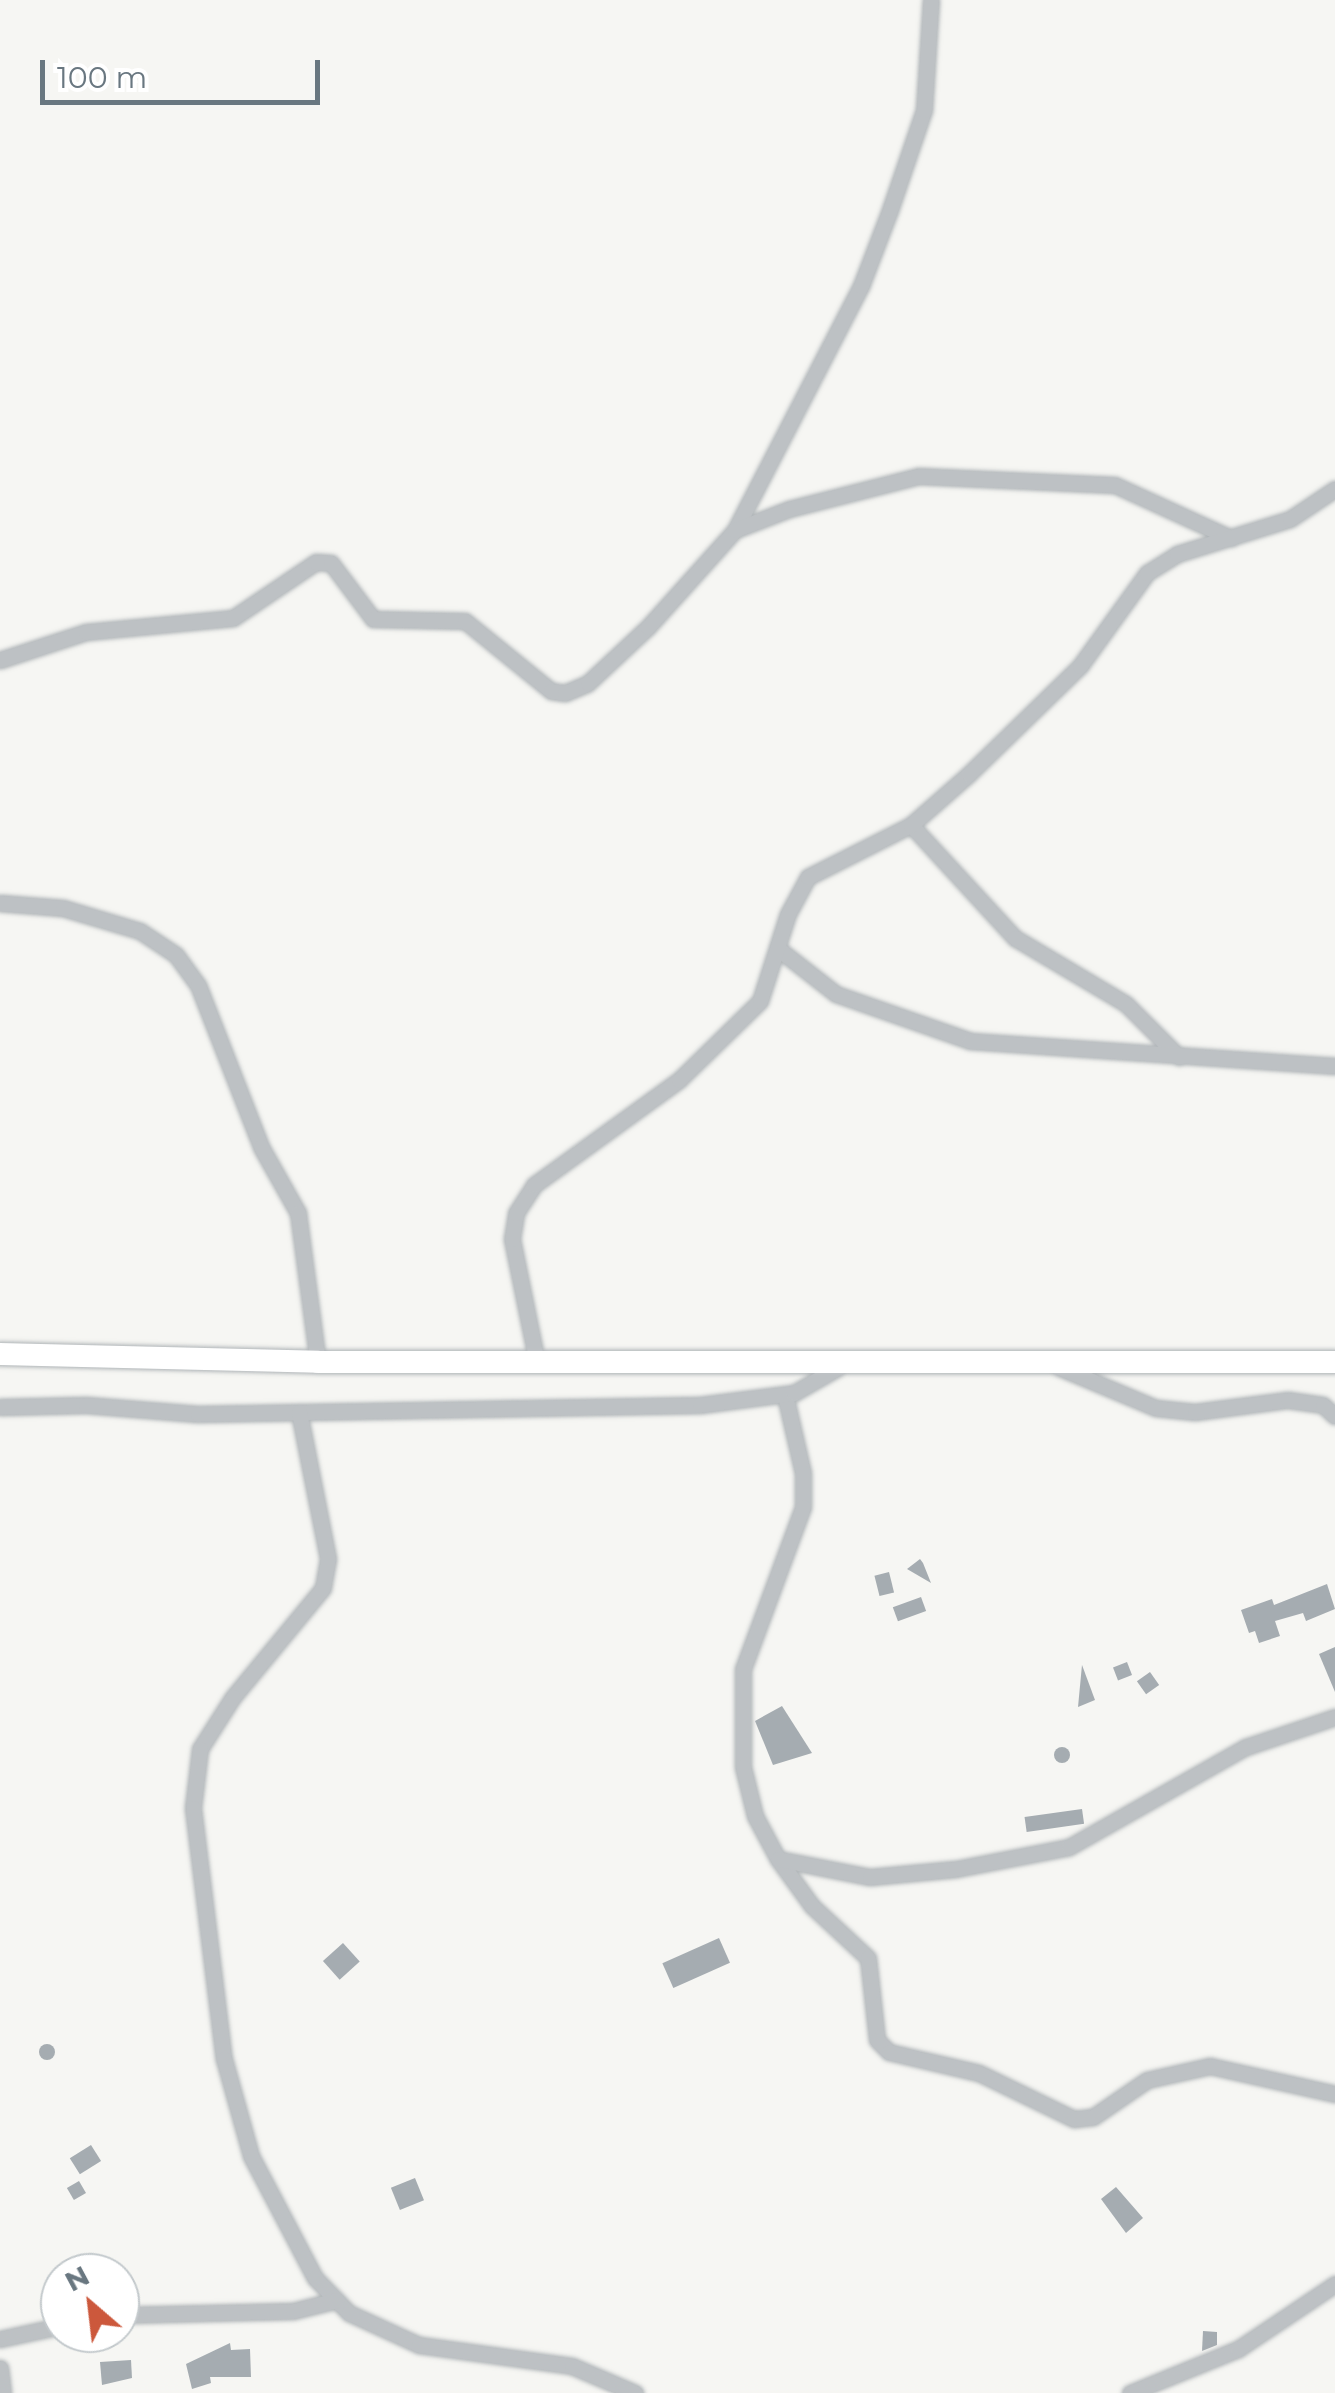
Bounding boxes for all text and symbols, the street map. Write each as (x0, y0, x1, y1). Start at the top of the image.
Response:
scale bar (45, 40, 325, 102)
text: 100 m (57, 59, 147, 96)
north arrow (40, 2253, 140, 2353)
text: N (59, 2258, 95, 2299)

